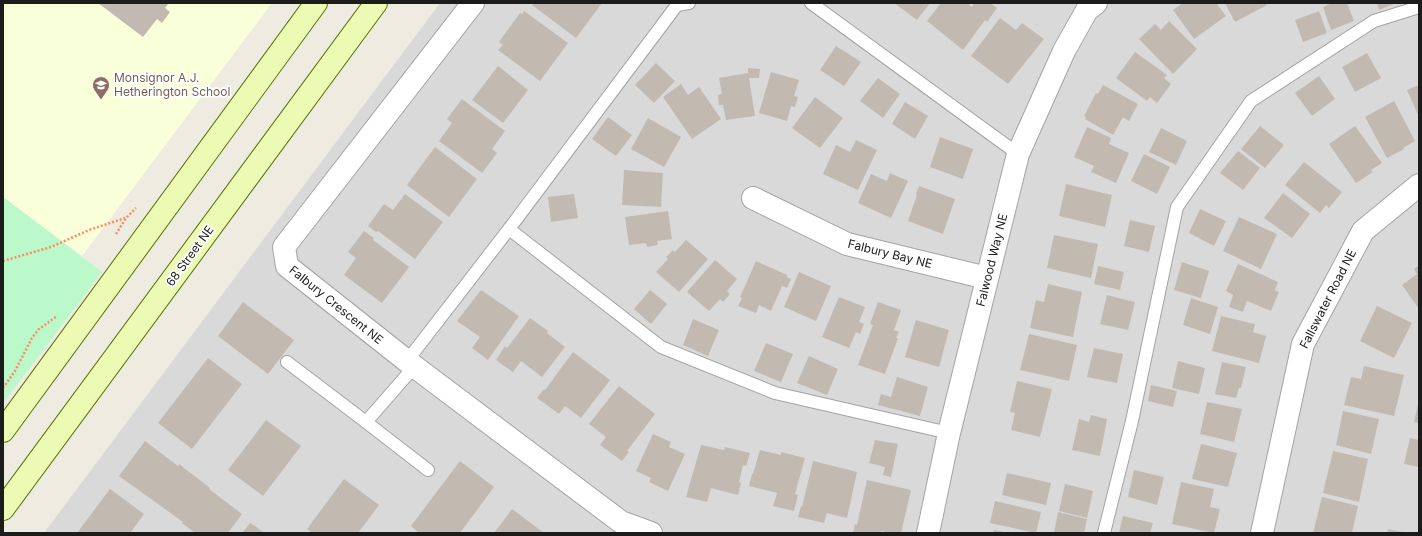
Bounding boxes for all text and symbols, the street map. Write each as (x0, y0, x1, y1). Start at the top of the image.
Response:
place label: Monsignor A.J. Hetherington School (114, 70, 230, 99)
school or university icon: Monsignor A.J. Hetherington School (91, 75, 111, 100)
street label: Falwood Way NE (973, 212, 1010, 308)
street label: 68 Street NE (162, 222, 217, 289)
street label: Falbury Bay NE (846, 236, 934, 271)
street label: Fallswater Road NE (1296, 247, 1359, 351)
street label: Falbury Crescent NE (286, 262, 386, 347)

